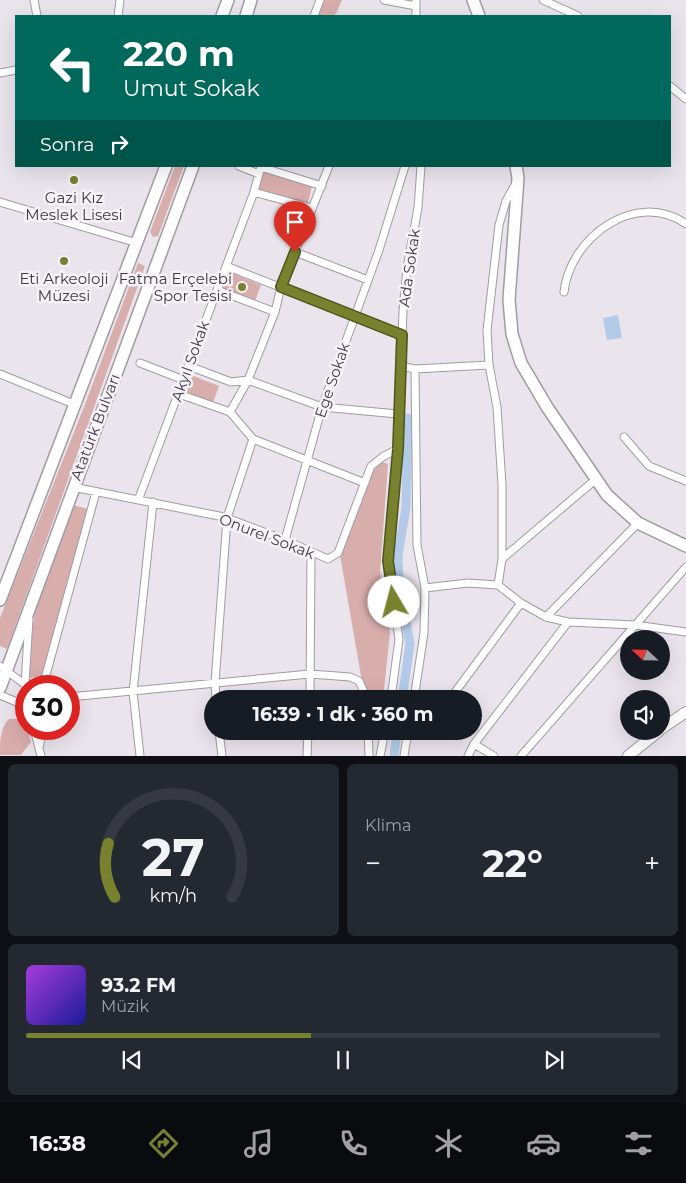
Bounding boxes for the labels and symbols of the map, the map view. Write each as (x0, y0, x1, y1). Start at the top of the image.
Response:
marker: Gazi Kız Meslek Lisesi (68, 174, 80, 186)
place label: Gazi Kız Meslek Lisesi (25, 188, 123, 224)
pin (274, 201, 316, 252)
street label: Ada Sokak (394, 228, 424, 308)
marker: Eti Arkeoloji Müzesi (58, 255, 70, 267)
place label: Eti Arkeoloji Müzesi (19, 269, 109, 305)
place label: Fatma Erçelebi Spor Tesisi (119, 269, 232, 305)
marker: Fatma Erçelebi Spor Tesisi (236, 281, 248, 293)
street label: Akyıl Sokak (167, 318, 213, 404)
street label: Ege Sokak (310, 340, 354, 420)
street label: Atatürk Bulvarı (66, 371, 124, 483)
street label: Onurel Sokak (216, 509, 318, 563)
position arrow (367, 575, 419, 627)
north arrow (620, 630, 670, 680)
speed limit sign: 30 (15, 675, 80, 740)

